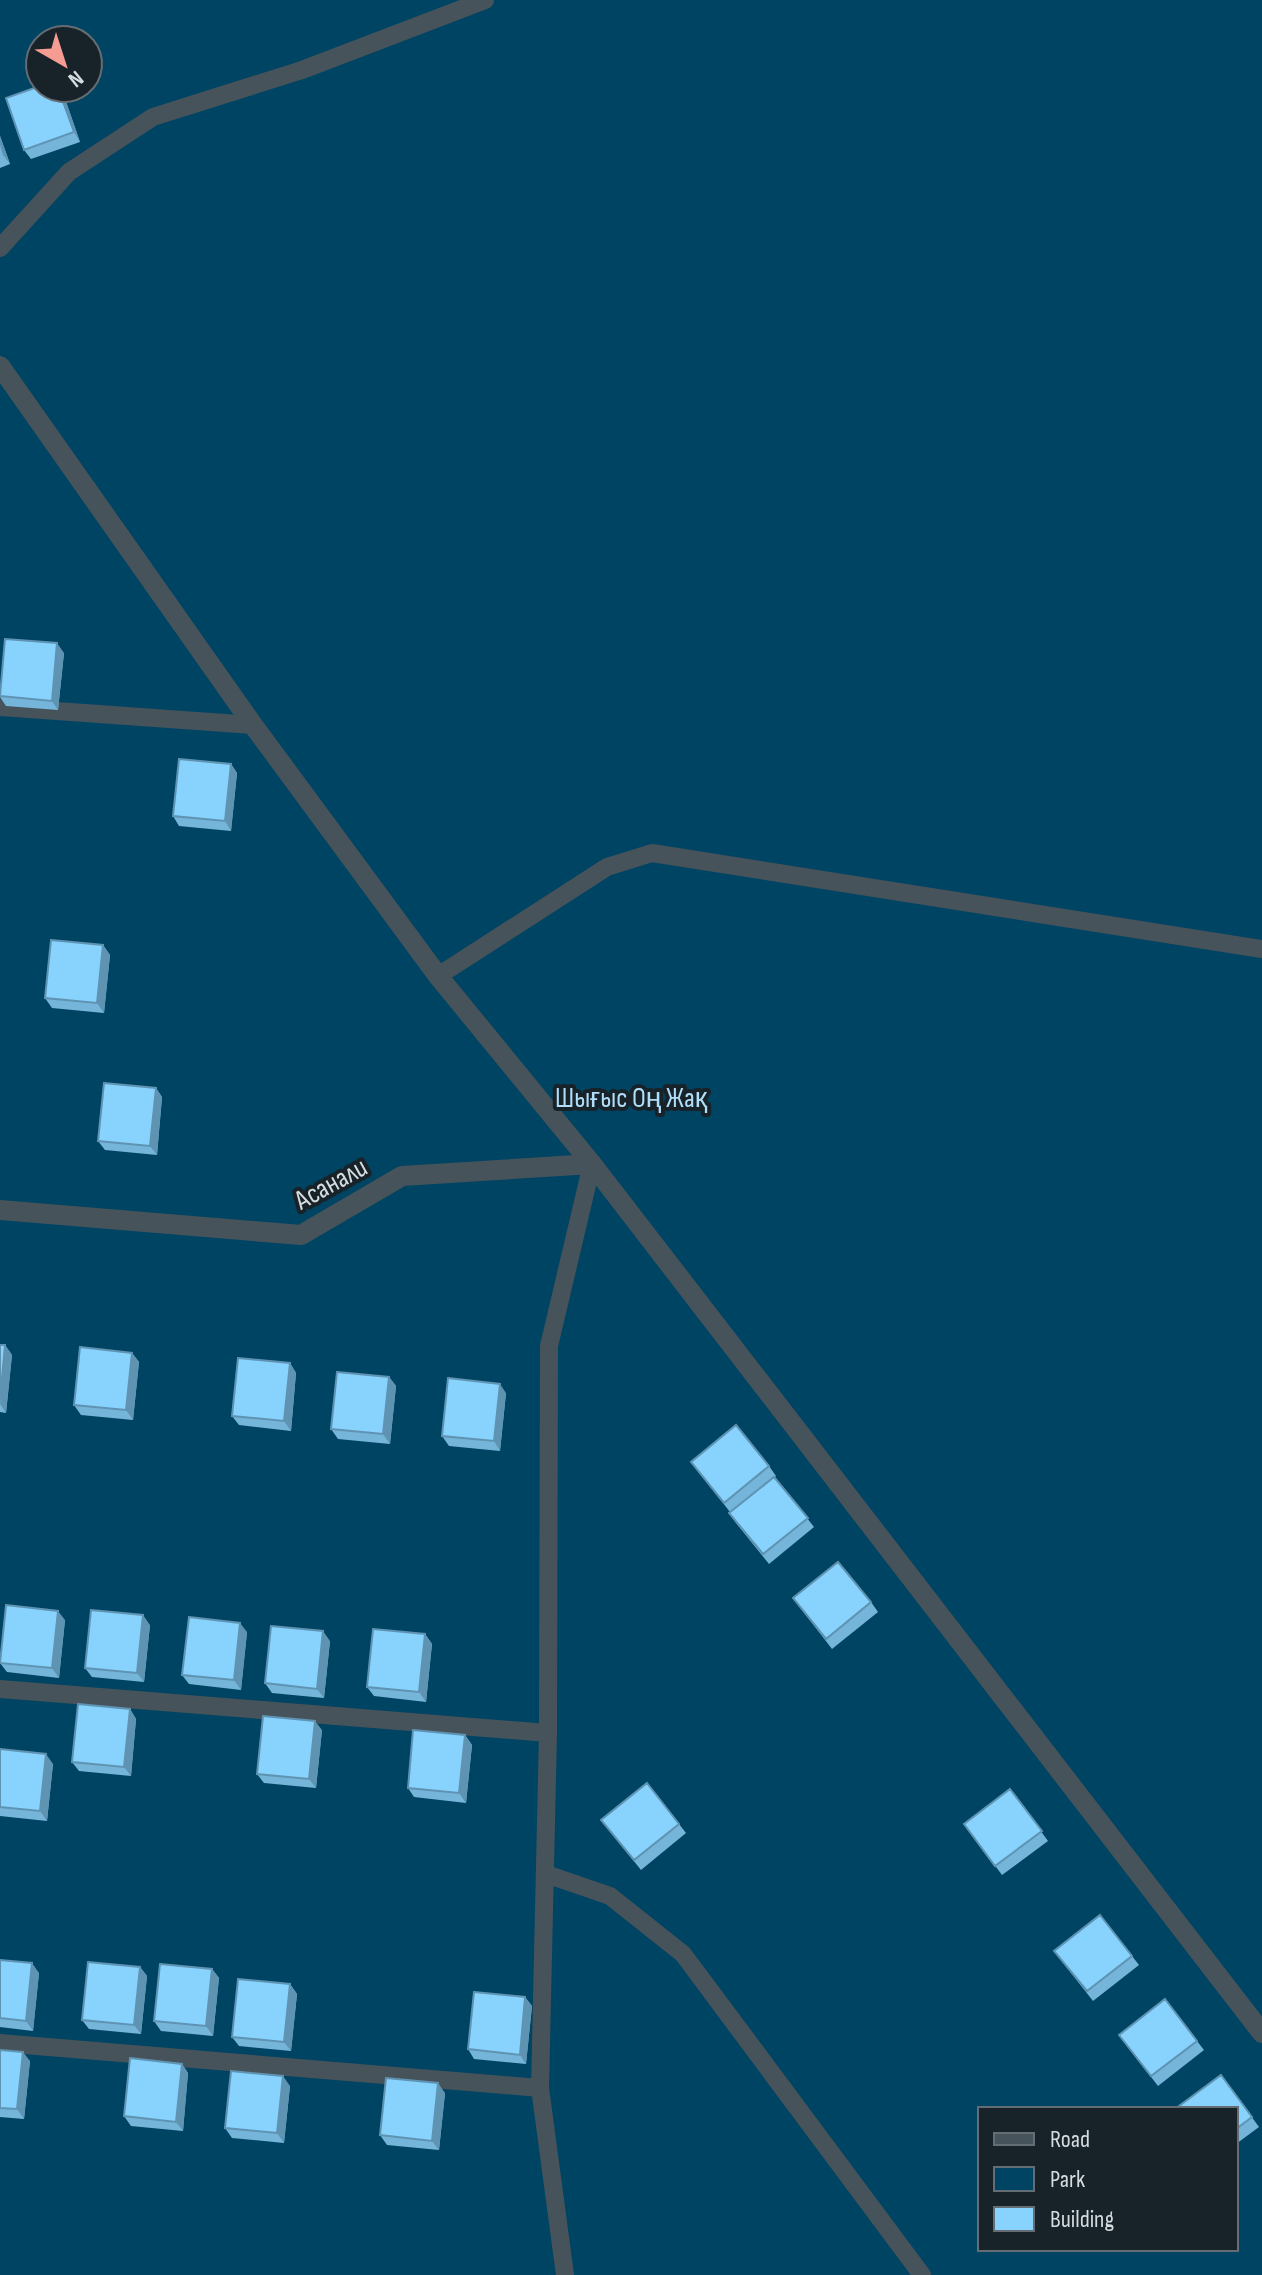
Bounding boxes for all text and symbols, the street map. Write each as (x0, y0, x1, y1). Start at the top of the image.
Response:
north arrow (24, 24, 104, 104)
text: N (63, 64, 89, 93)
park label: Шығыс Оң Жақ (555, 1082, 708, 1115)
street label: Асанали (288, 1151, 373, 1218)
legend (978, 2107, 1238, 2251)
text: Road (1050, 2125, 1090, 2154)
text: Park (1050, 2165, 1085, 2194)
text: Building (1050, 2205, 1114, 2234)

